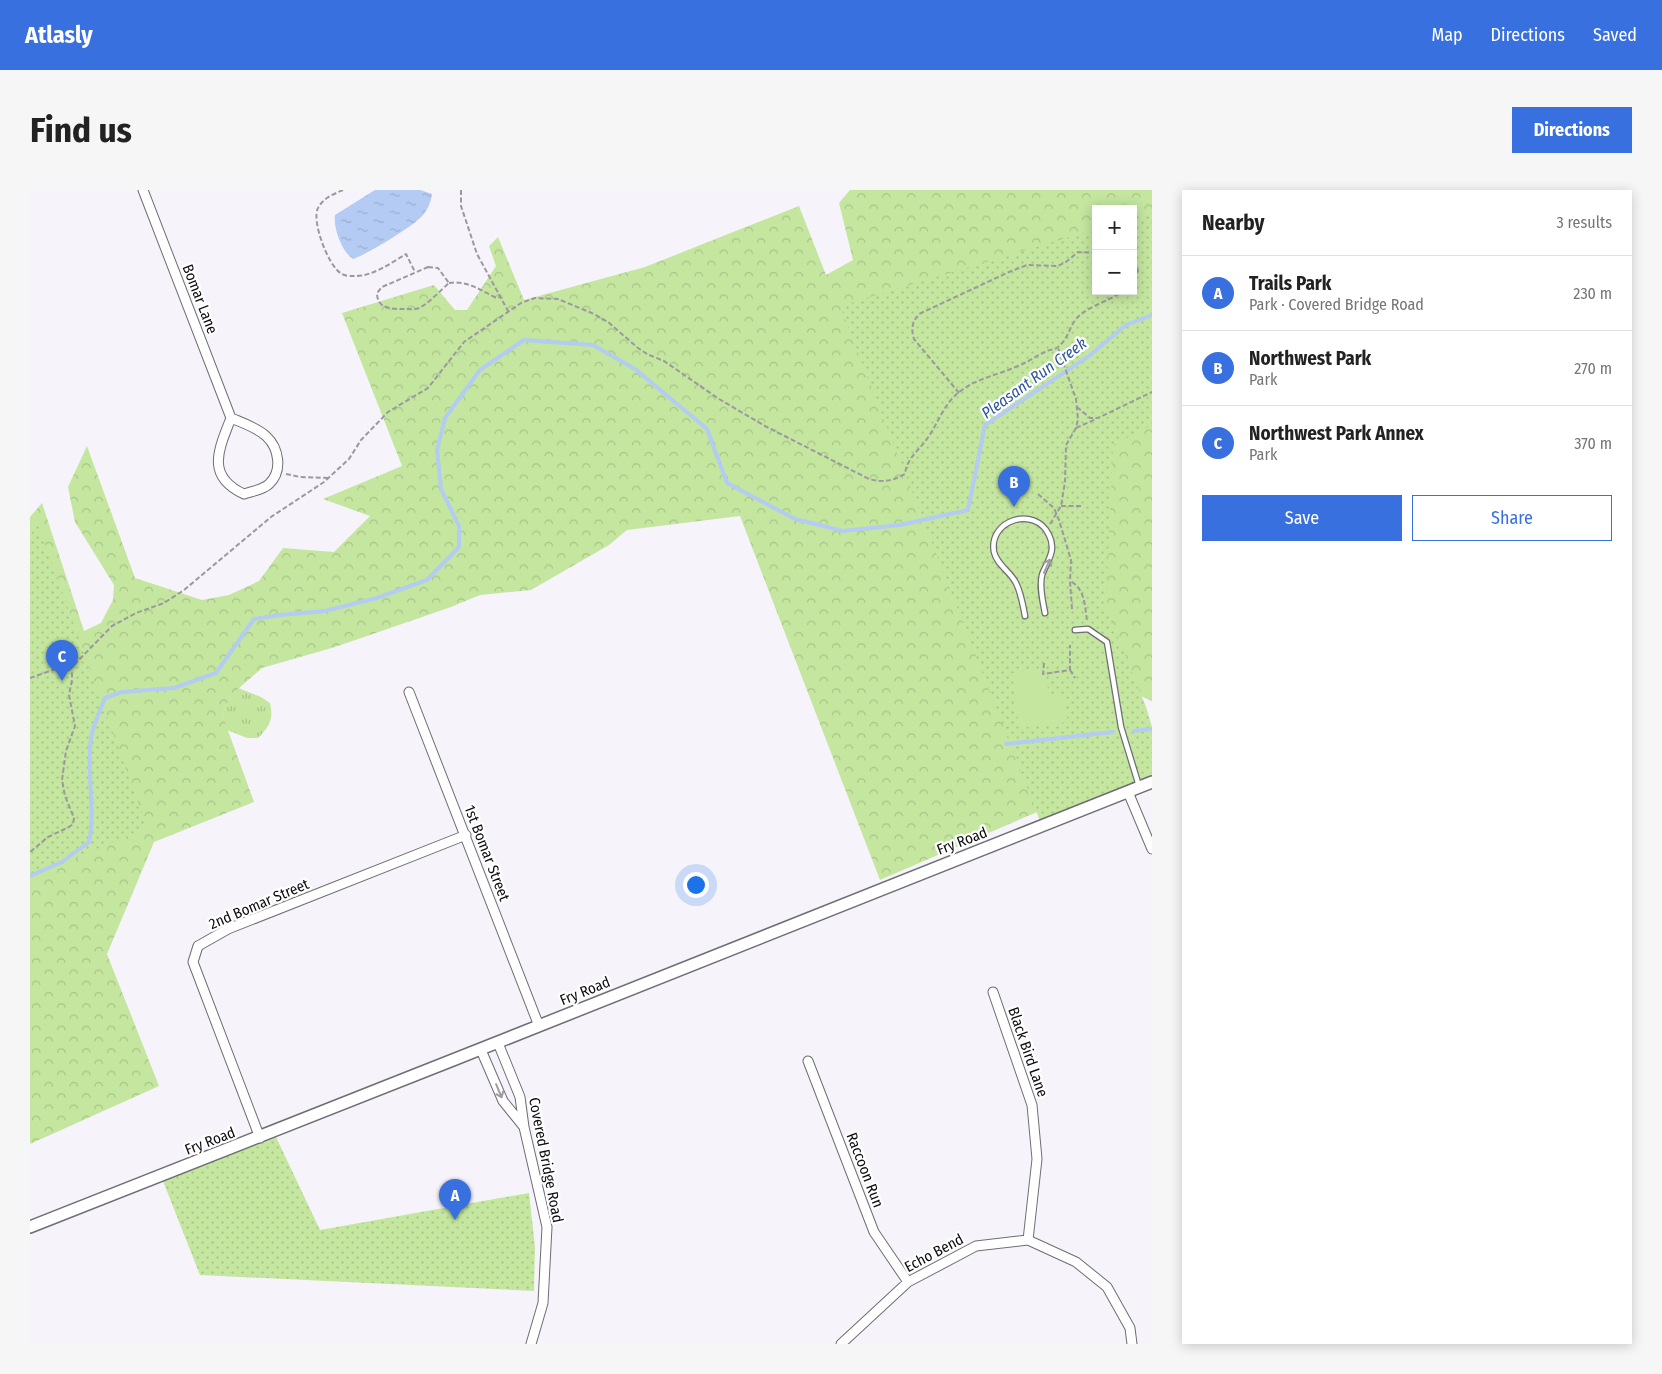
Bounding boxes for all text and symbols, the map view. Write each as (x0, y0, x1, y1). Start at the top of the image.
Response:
text: Atlasly (25, 21, 93, 49)
text: Map (1431, 24, 1463, 46)
text: Directions (1491, 24, 1565, 46)
text: Saved (1593, 24, 1637, 46)
button: Directions (1512, 107, 1632, 153)
text: Find us (30, 109, 132, 151)
map controls (1092, 205, 1137, 295)
button: + (1092, 205, 1137, 250)
text: Nearby (1202, 210, 1264, 236)
text: 3 results (1556, 213, 1612, 232)
button: − (1092, 250, 1137, 295)
street label: Bomar Lane (179, 262, 221, 336)
text: Trails Park (1249, 272, 1331, 295)
text: A (1214, 284, 1222, 303)
text: 230 m (1573, 284, 1612, 303)
text: Park · Covered Bridge Road (1249, 295, 1424, 314)
water label: Pleasant Run Creek (978, 333, 1090, 422)
text: Northwest Park (1249, 347, 1371, 370)
text: B (1214, 359, 1222, 378)
text: 270 m (1574, 359, 1612, 378)
text: Park (1249, 370, 1277, 389)
text: Northwest Park Annex (1249, 422, 1424, 445)
text: C (1214, 434, 1222, 453)
text: 370 m (1574, 434, 1612, 453)
text: Park (1249, 445, 1277, 464)
pin: B (998, 466, 1030, 507)
button: Save (1202, 495, 1402, 541)
button: Share (1412, 495, 1612, 541)
one-way arrow (1042, 559, 1052, 574)
pin: C (46, 640, 78, 681)
street label: 1st Bomar Street (460, 802, 514, 904)
street label: Fry Road (934, 823, 990, 859)
your location (683, 872, 709, 898)
street label: 2nd Bomar Street (206, 875, 312, 933)
street label: Fry Road (557, 973, 613, 1009)
street label: Black Bird Lane (1004, 1005, 1052, 1099)
one-way arrow (494, 1083, 504, 1098)
street label: Covered Bridge Road (525, 1096, 567, 1224)
street label: Fry Road (182, 1123, 238, 1159)
street label: Raccoon Run (842, 1130, 888, 1210)
pin: A (439, 1179, 471, 1220)
street label: Echo Bend (901, 1230, 967, 1276)

